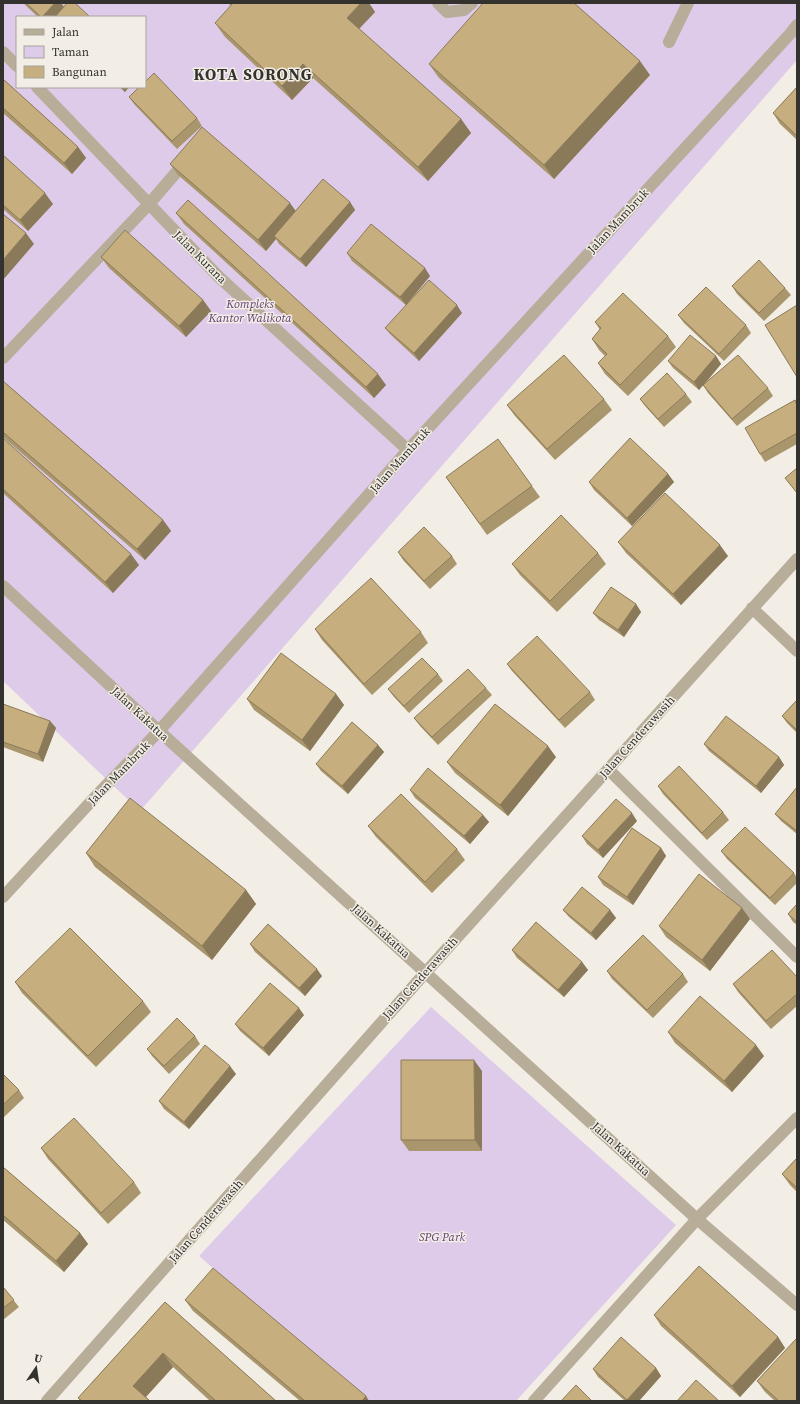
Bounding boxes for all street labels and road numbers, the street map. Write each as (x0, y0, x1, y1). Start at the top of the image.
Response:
street label: Jalan Mambruk (583, 185, 652, 257)
street label: Jalan Kurana (169, 226, 231, 288)
street label: Jalan Mambruk (366, 424, 434, 497)
street label: Jalan Kakatua (107, 682, 173, 746)
street label: Jalan Cenderawasih (595, 692, 678, 782)
street label: Jalan Mambruk (84, 737, 154, 809)
street label: Jalan Kakatua (348, 900, 414, 962)
street label: Jalan Cenderawasih (378, 933, 461, 1023)
street label: Jalan Kakatua (588, 1118, 654, 1180)
street label: Jalan Cenderawasih (165, 1176, 247, 1267)

